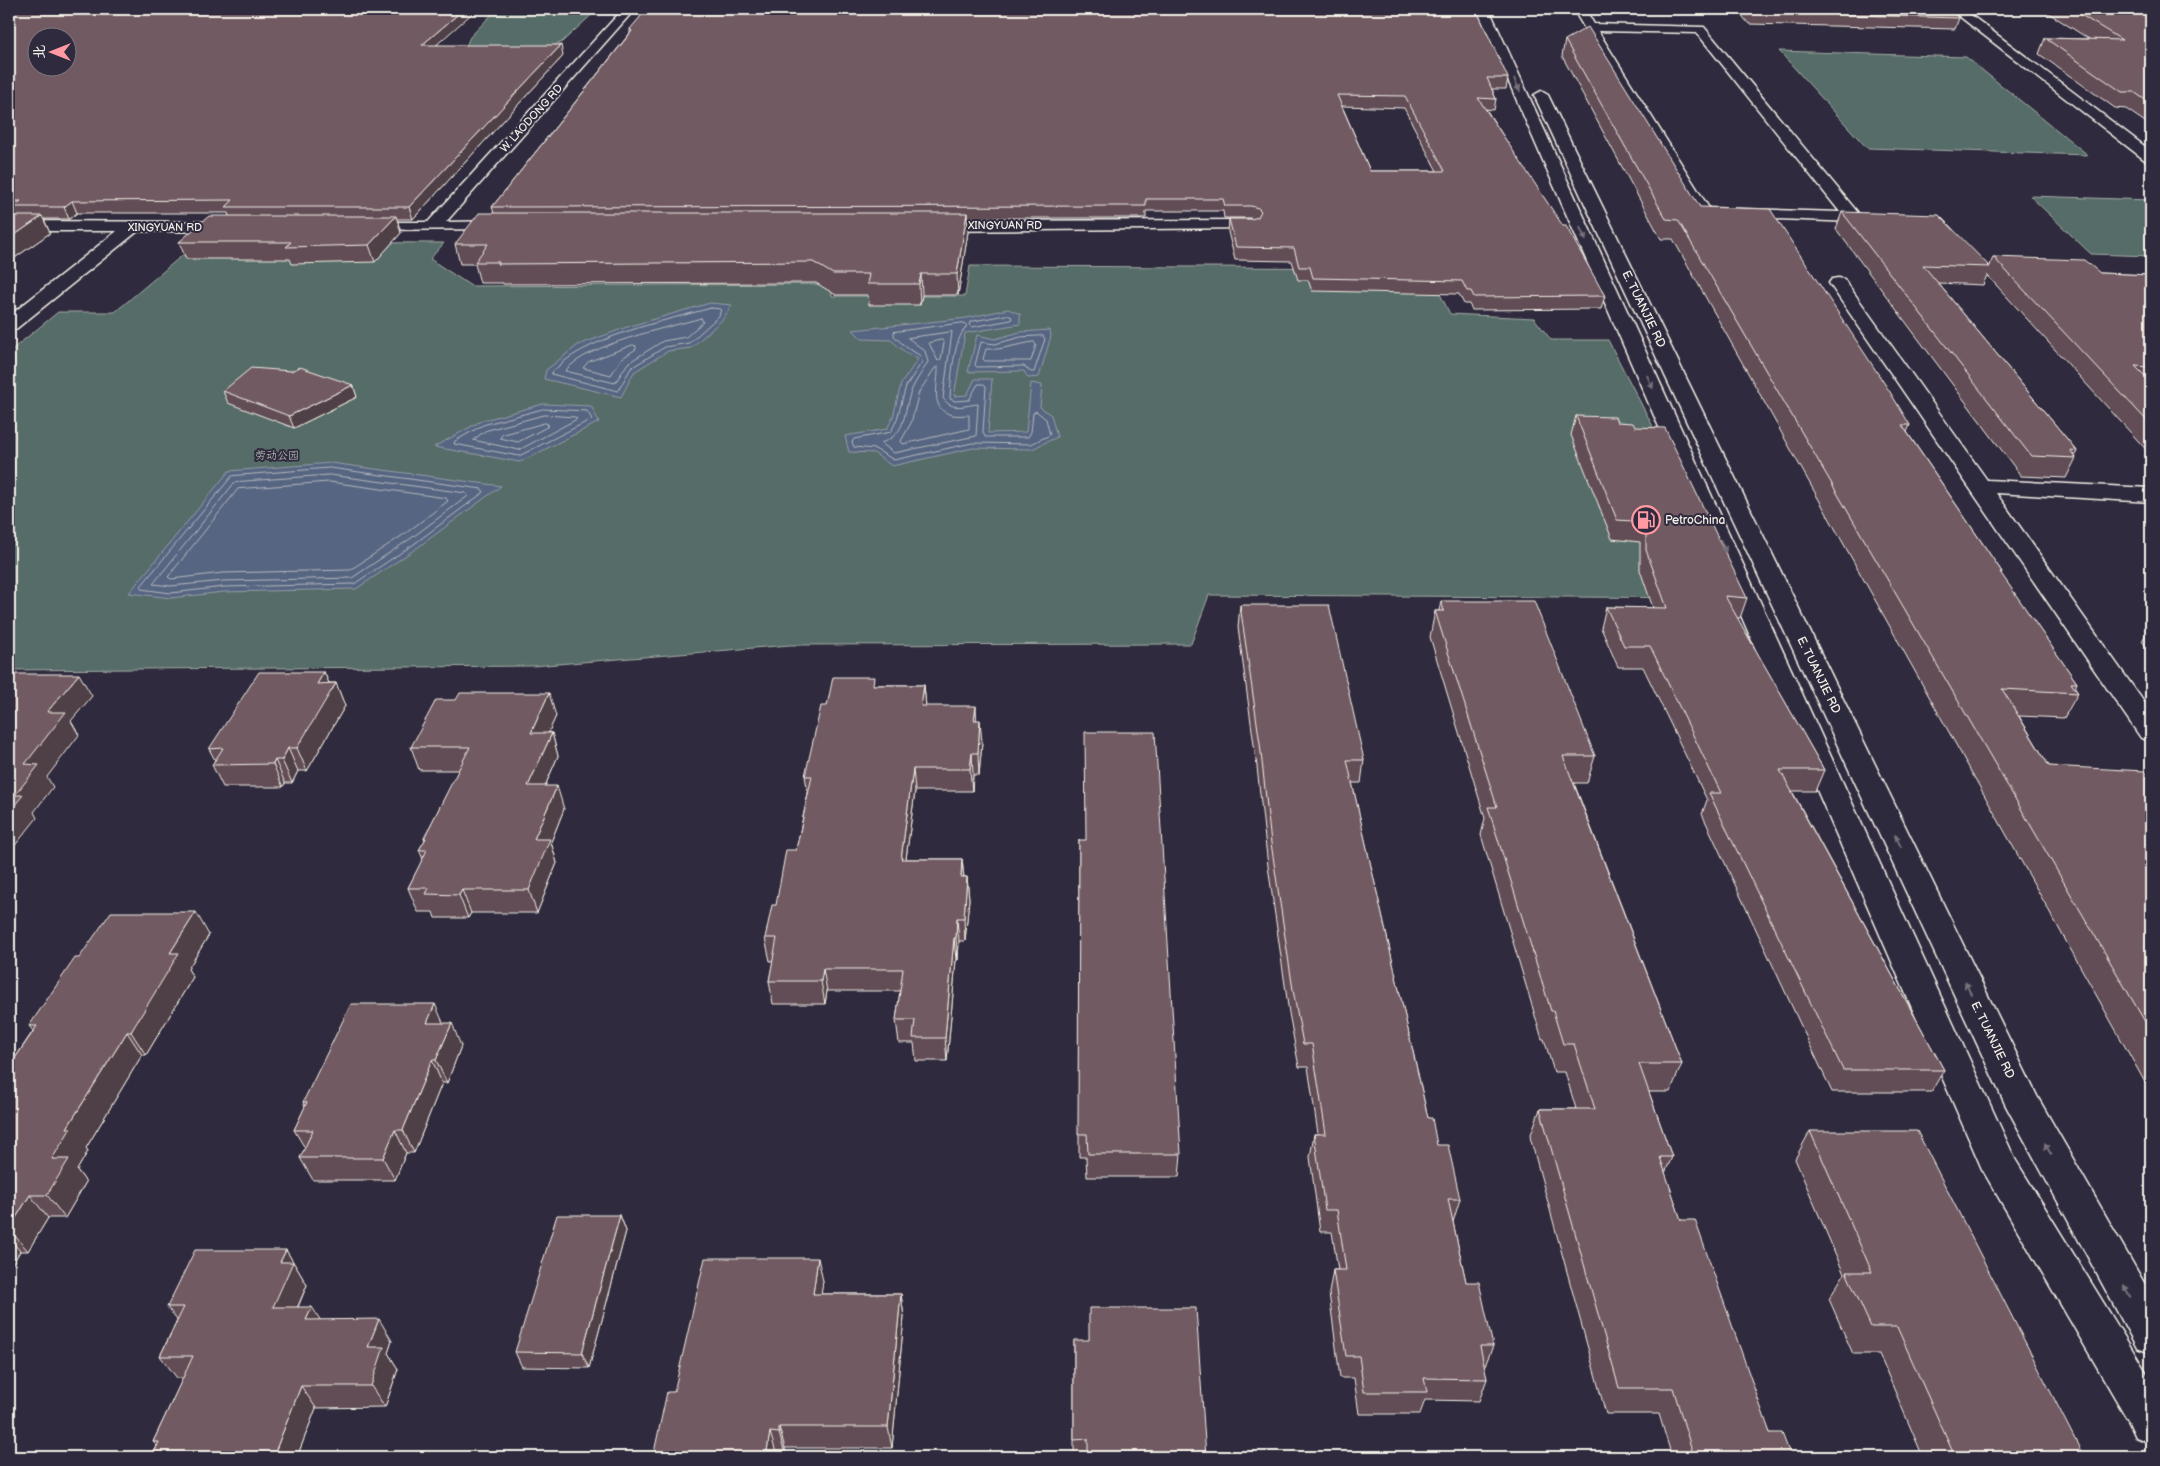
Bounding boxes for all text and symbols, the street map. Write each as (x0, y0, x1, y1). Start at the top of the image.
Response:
north arrow (28, 28, 78, 78)
text: 北 (31, 45, 48, 59)
one-way arrow (1514, 78, 1522, 92)
street label: W. LAODONG RD (497, 82, 565, 155)
street label: XINGYUAN RD (967, 219, 1042, 232)
street label: XINGYUAN RD (127, 221, 202, 234)
one-way arrow (1580, 227, 1588, 241)
street label: E. TUANJIE RD (1618, 268, 1669, 350)
one-way arrow (1646, 375, 1654, 389)
park label: 劳动公园 (255, 449, 299, 462)
fuel station icon: PetroChina (1631, 505, 1661, 535)
place label: PetroChina (1665, 513, 1726, 528)
one-way arrow (1719, 539, 1727, 553)
street label: E. TUANJIE RD (1793, 634, 1844, 716)
one-way arrow (1894, 834, 1902, 848)
one-way arrow (1964, 981, 1972, 995)
street label: E. TUANJIE RD (1967, 999, 2018, 1081)
one-way arrow (2044, 1142, 2052, 1156)
one-way arrow (2123, 1284, 2132, 1298)

